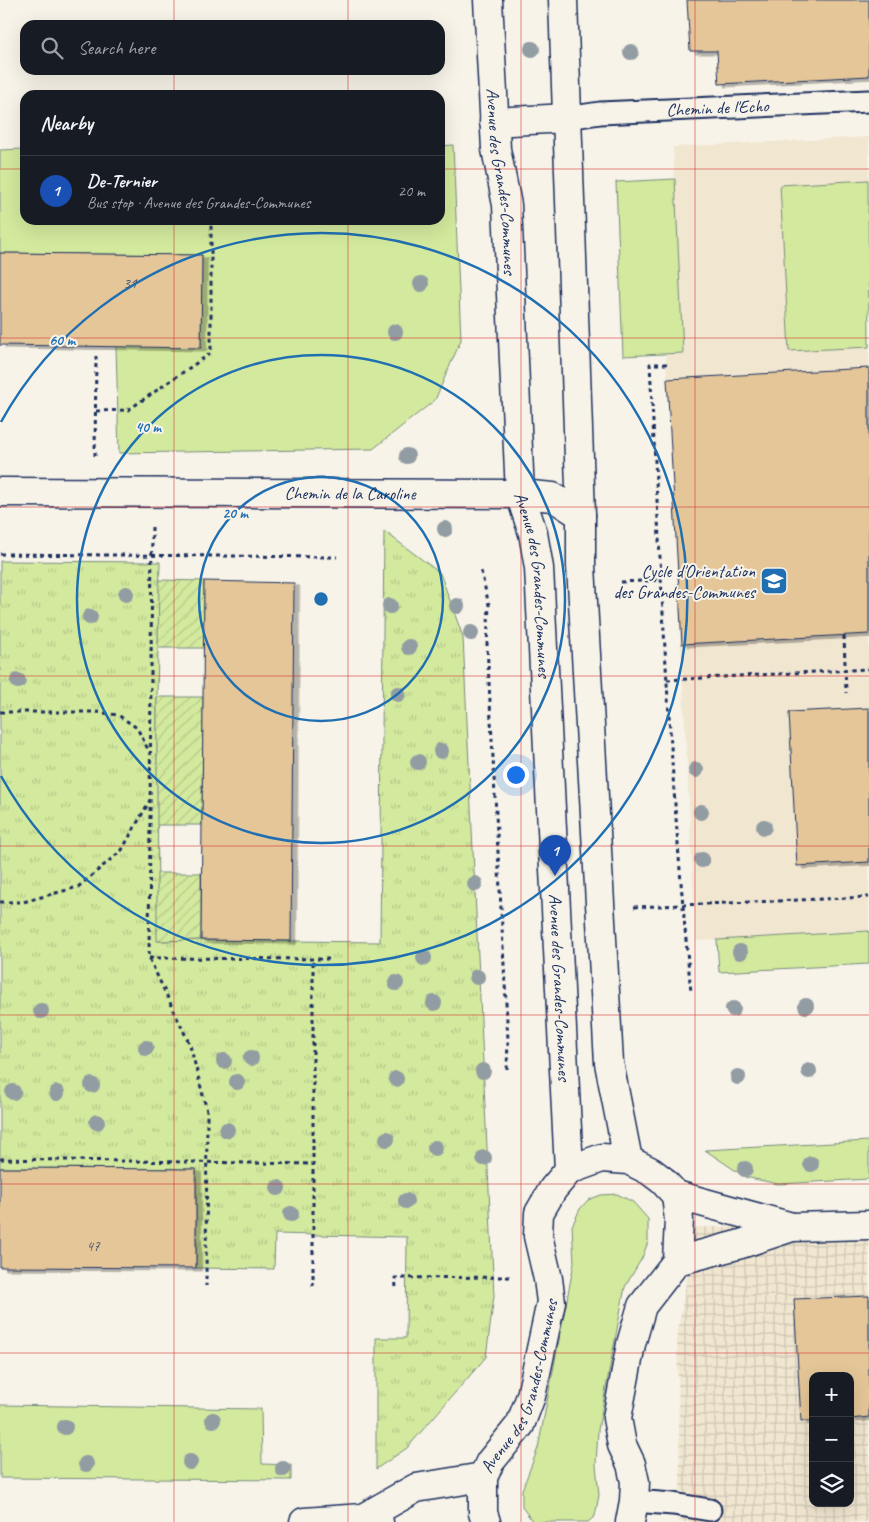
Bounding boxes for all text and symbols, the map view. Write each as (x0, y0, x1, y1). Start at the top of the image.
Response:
search box (20, 20, 445, 75)
icon: search (38, 34, 66, 62)
text: Search here (78, 36, 155, 60)
street label: Avenue des Grandes-Communes (482, 88, 521, 277)
street label: Chemin de l'Echo (666, 94, 771, 121)
text: Nearby (40, 110, 93, 136)
text: De-Ternier (87, 169, 157, 193)
text: 1 (52, 181, 60, 201)
text: 20 m (398, 181, 425, 201)
text: Bus stop · Avenue des Grandes-Communes (87, 193, 310, 213)
house number: 31 (123, 274, 138, 293)
text: 60 m (49, 331, 76, 350)
text: 40 m (135, 418, 162, 437)
street label: Chemin de la Caroline (284, 482, 417, 505)
street label: Avenue des Grandes-Communes (509, 489, 556, 680)
text: 20 m (222, 504, 249, 523)
place label: Cycle d'Orientation des Grandes-Communes (613, 560, 757, 603)
school or university icon: Cycle d'Orientation des Grandes-Communes (759, 566, 789, 596)
centre of rings (312, 590, 330, 608)
your location (503, 762, 529, 788)
pin: 1 (539, 835, 571, 876)
street label: Avenue des Grandes-Communes (544, 893, 576, 1083)
house number: 47 (86, 1237, 101, 1256)
street label: Avenue des Grandes-Communes (475, 1296, 563, 1476)
map controls (809, 1372, 854, 1507)
button: + (809, 1372, 854, 1417)
button: − (809, 1417, 854, 1462)
button: layers (809, 1462, 854, 1507)

